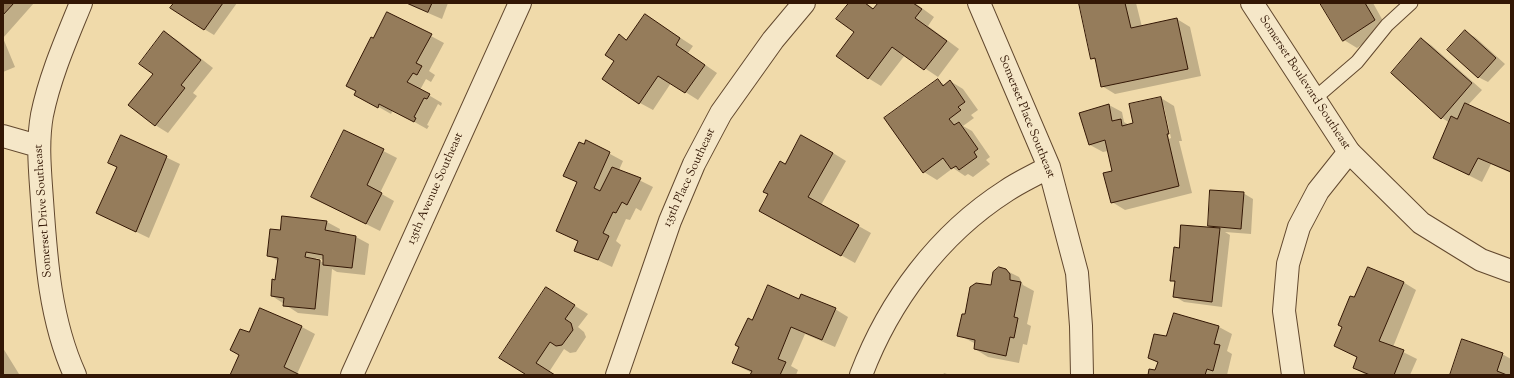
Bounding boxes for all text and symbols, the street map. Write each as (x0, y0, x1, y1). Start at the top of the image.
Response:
street label: Somerset Boulevard Southeast (1255, 13, 1353, 153)
street label: Somerset Place Southeast (995, 53, 1057, 181)
street label: 135th Place Southeast (661, 126, 719, 230)
street label: 135th Avenue Southeast (405, 131, 467, 247)
street label: Somerset Drive Southeast (32, 144, 56, 278)

